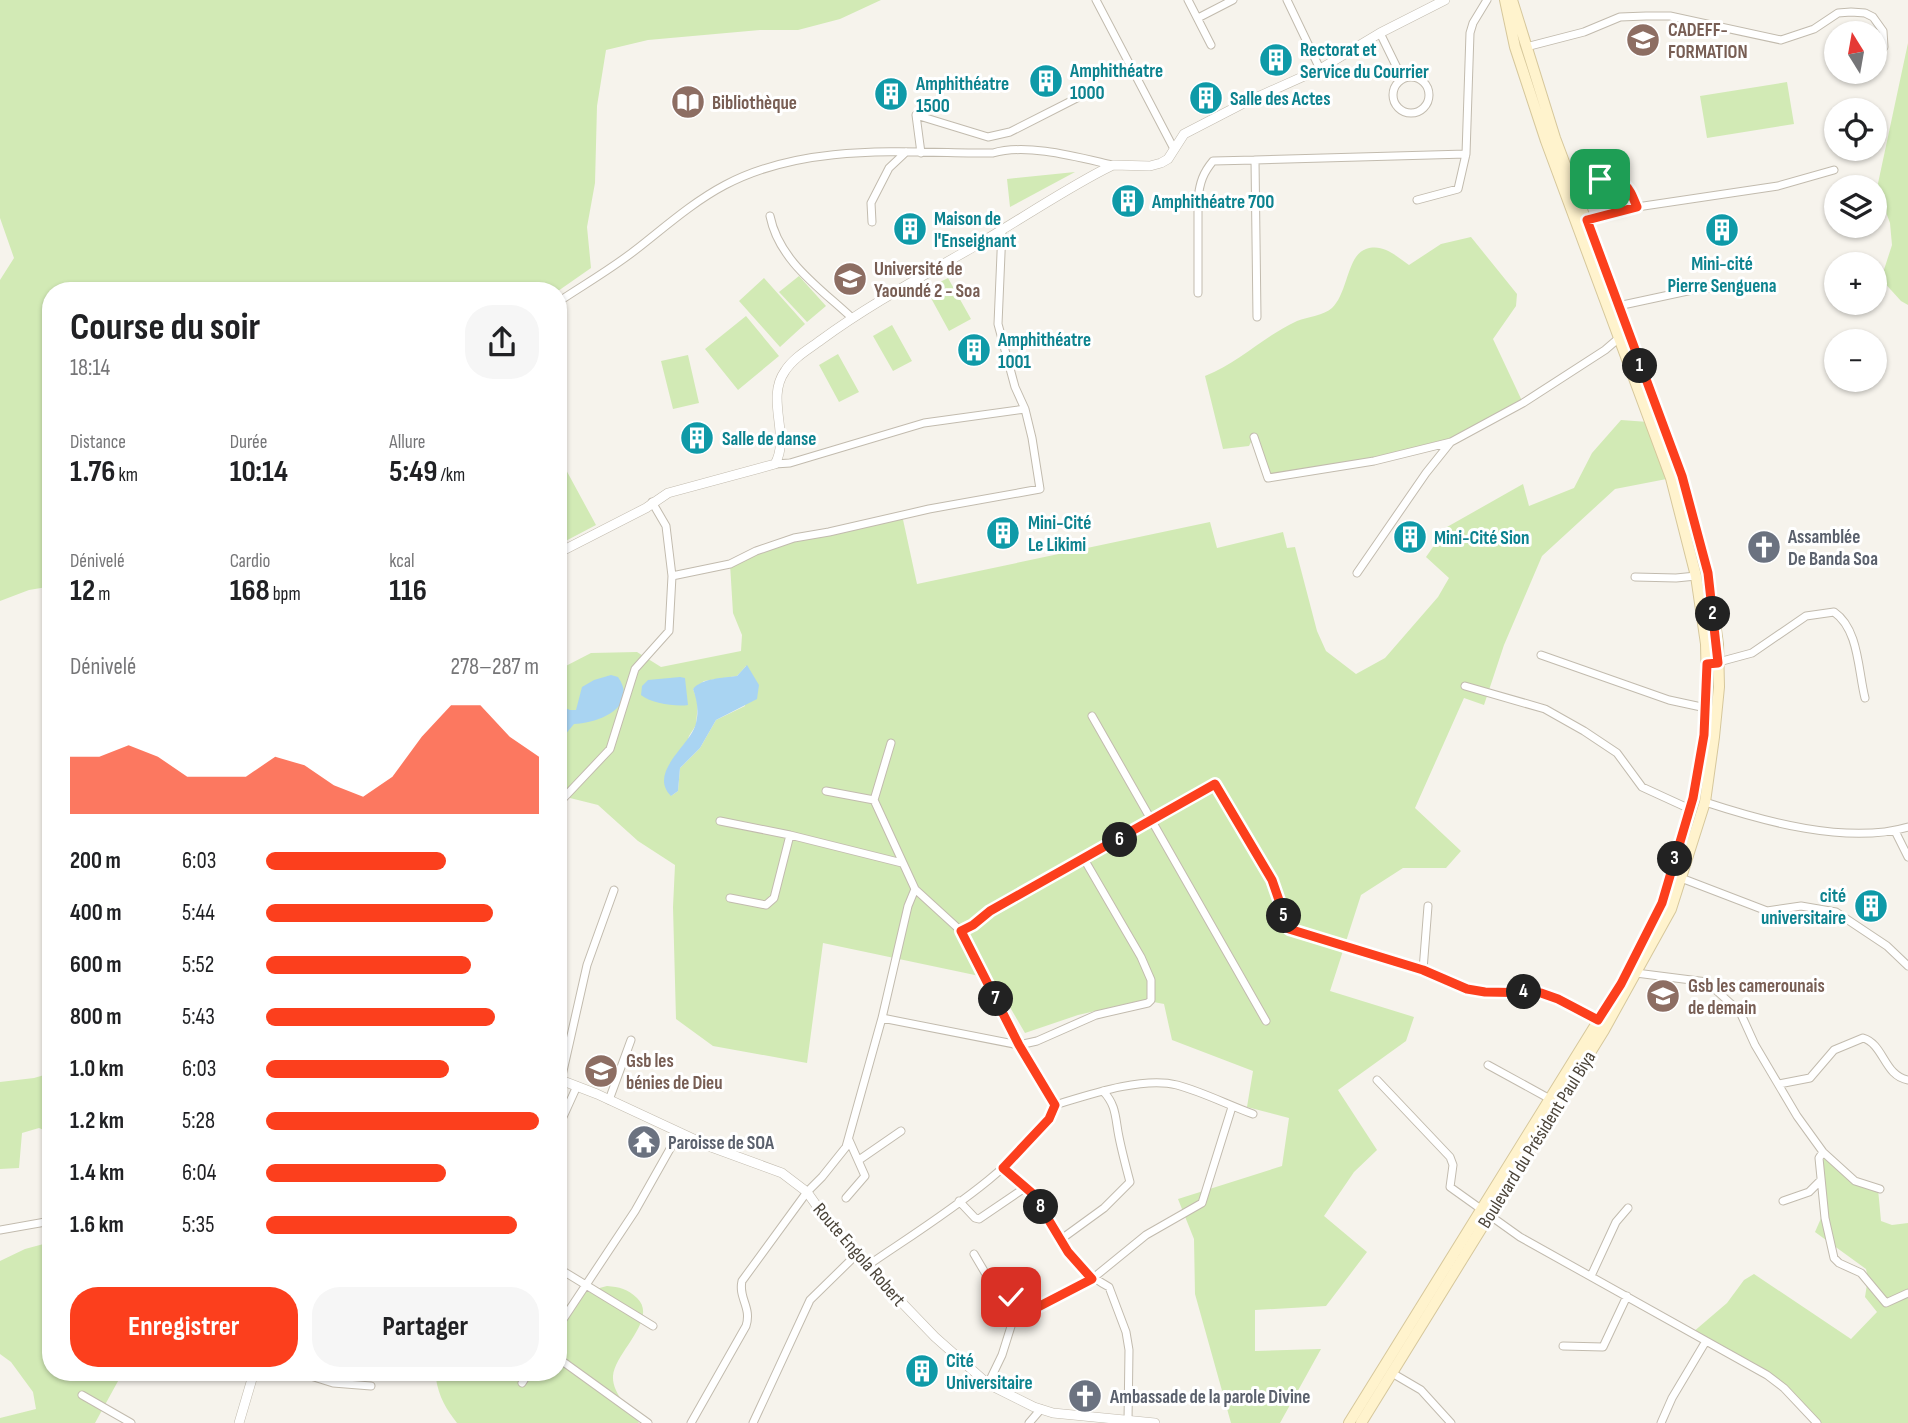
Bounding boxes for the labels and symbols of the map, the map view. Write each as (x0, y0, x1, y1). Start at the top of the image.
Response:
place label: CADEFF- FORMATION (1668, 19, 1748, 64)
school or university icon: CADEFF- FORMATION (1624, 21, 1662, 59)
north arrow (1824, 21, 1886, 84)
place label: Rectorat et Service du Courrier (1300, 39, 1429, 84)
building icon: Rectorat et Service du Courrier (1257, 41, 1295, 79)
place label: Amphithéatre 1000 (1069, 60, 1163, 105)
building icon: Amphithéatre 1000 (1027, 62, 1065, 100)
place label: Amphithéatre 1500 (915, 73, 1009, 118)
building icon: Amphithéatre 1500 (872, 75, 910, 113)
building icon: Salle des Actes (1187, 79, 1225, 117)
library icon: Bibliothèque (669, 83, 707, 121)
place label: Salle des Actes (1230, 88, 1331, 111)
place label: Bibliothèque (712, 92, 797, 115)
pin (1570, 149, 1630, 209)
building icon: Amphithéatre 700 (1109, 182, 1147, 220)
place label: Amphithéatre 700 (1151, 191, 1274, 214)
place label: Maison de l'Enseignant (934, 208, 1016, 253)
building icon: Maison de l'Enseignant (891, 210, 929, 248)
building icon: Mini-cité Pierre Senguena (1703, 211, 1741, 249)
place label: Mini-cité Pierre Senguena (1668, 253, 1776, 298)
place label: Université de Yaoundé 2 - Soa (874, 258, 980, 303)
school or university icon: Université de Yaoundé 2 - Soa (831, 260, 869, 298)
place label: Amphithéatre 1001 (997, 329, 1091, 374)
building icon: Amphithéatre 1001 (955, 331, 993, 369)
pin: 1 (1622, 348, 1658, 384)
building icon: Salle de danse (678, 419, 716, 457)
place label: Salle de danse (722, 428, 816, 451)
place label: Mini-Cité Le Likimi (1028, 512, 1091, 557)
building icon: Mini-Cité Le Likimi (984, 514, 1022, 552)
building icon: Mini-Cité Sion (1391, 518, 1429, 556)
place label: Assamblée De Banda Soa (1787, 526, 1878, 571)
place label: Mini-Cité Sion (1434, 527, 1530, 550)
church icon: Assamblée De Banda Soa (1745, 528, 1783, 566)
pin: 2 (1696, 596, 1730, 632)
pin: 6 (1102, 822, 1138, 858)
pin: 3 (1658, 842, 1692, 876)
place label: cité universitaire (1761, 885, 1846, 930)
building icon: cité universitaire (1852, 887, 1890, 925)
pin: 5 (1266, 898, 1302, 934)
pin: 4 (1506, 974, 1542, 1010)
place label: Gsb les camerounais de demain (1688, 975, 1825, 1020)
school or university icon: Gsb les camerounais de demain (1644, 977, 1682, 1015)
pin: 7 (978, 982, 1014, 1016)
street label: Boulevard du Président Paul Biya (1473, 1047, 1601, 1233)
place label: Gsb les bénies de Dieu (626, 1050, 723, 1095)
school or university icon: Gsb les bénies de Dieu (582, 1052, 620, 1090)
temple icon: Paroisse de SOA (625, 1123, 663, 1161)
place label: Paroisse de SOA (668, 1132, 775, 1155)
pin: 8 (1024, 1190, 1058, 1224)
street label: Route Engola Robert (808, 1199, 910, 1311)
pin (981, 1267, 1041, 1327)
place label: Cité Universitaire (946, 1350, 1033, 1395)
building icon: Cité Universitaire (903, 1352, 941, 1390)
church icon: Ambassade de la parole Divine (1066, 1377, 1104, 1415)
place label: Ambassade de la parole Divine (1109, 1386, 1310, 1409)

